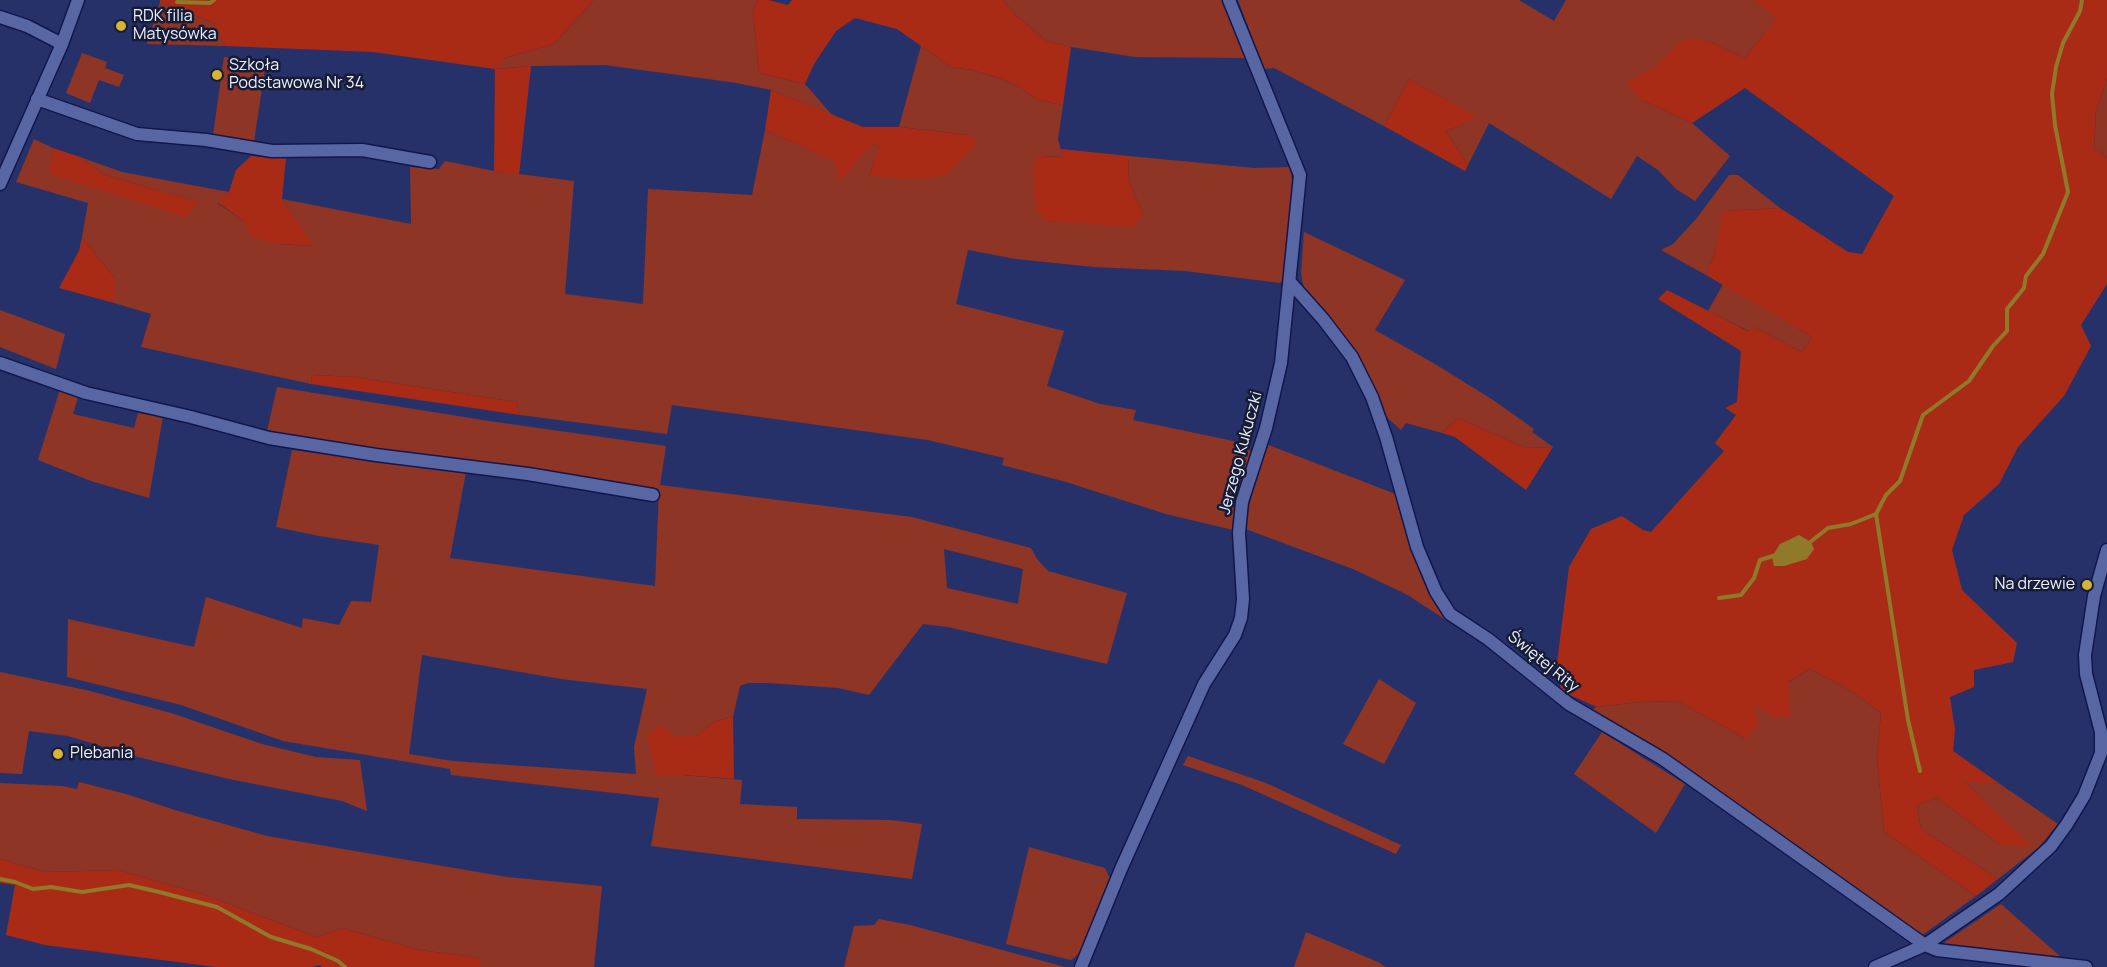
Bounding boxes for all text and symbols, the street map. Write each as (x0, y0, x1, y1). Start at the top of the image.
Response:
place label: RDK filia Matysówka (133, 7, 217, 45)
marker: RDK filia Matysówka (114, 19, 128, 33)
place label: Szkoła Podstawowa Nr 34 (229, 56, 364, 94)
marker: Szkoła Podstawowa Nr 34 (210, 68, 224, 82)
street label: Jerzego Kukuczki (1215, 389, 1267, 517)
place label: Na drzewie (1994, 575, 2075, 595)
marker: Na drzewie (2080, 578, 2094, 592)
street label: Świętej Rity (1503, 627, 1583, 697)
place label: Plebania (70, 744, 133, 764)
marker: Plebania (51, 747, 65, 761)

